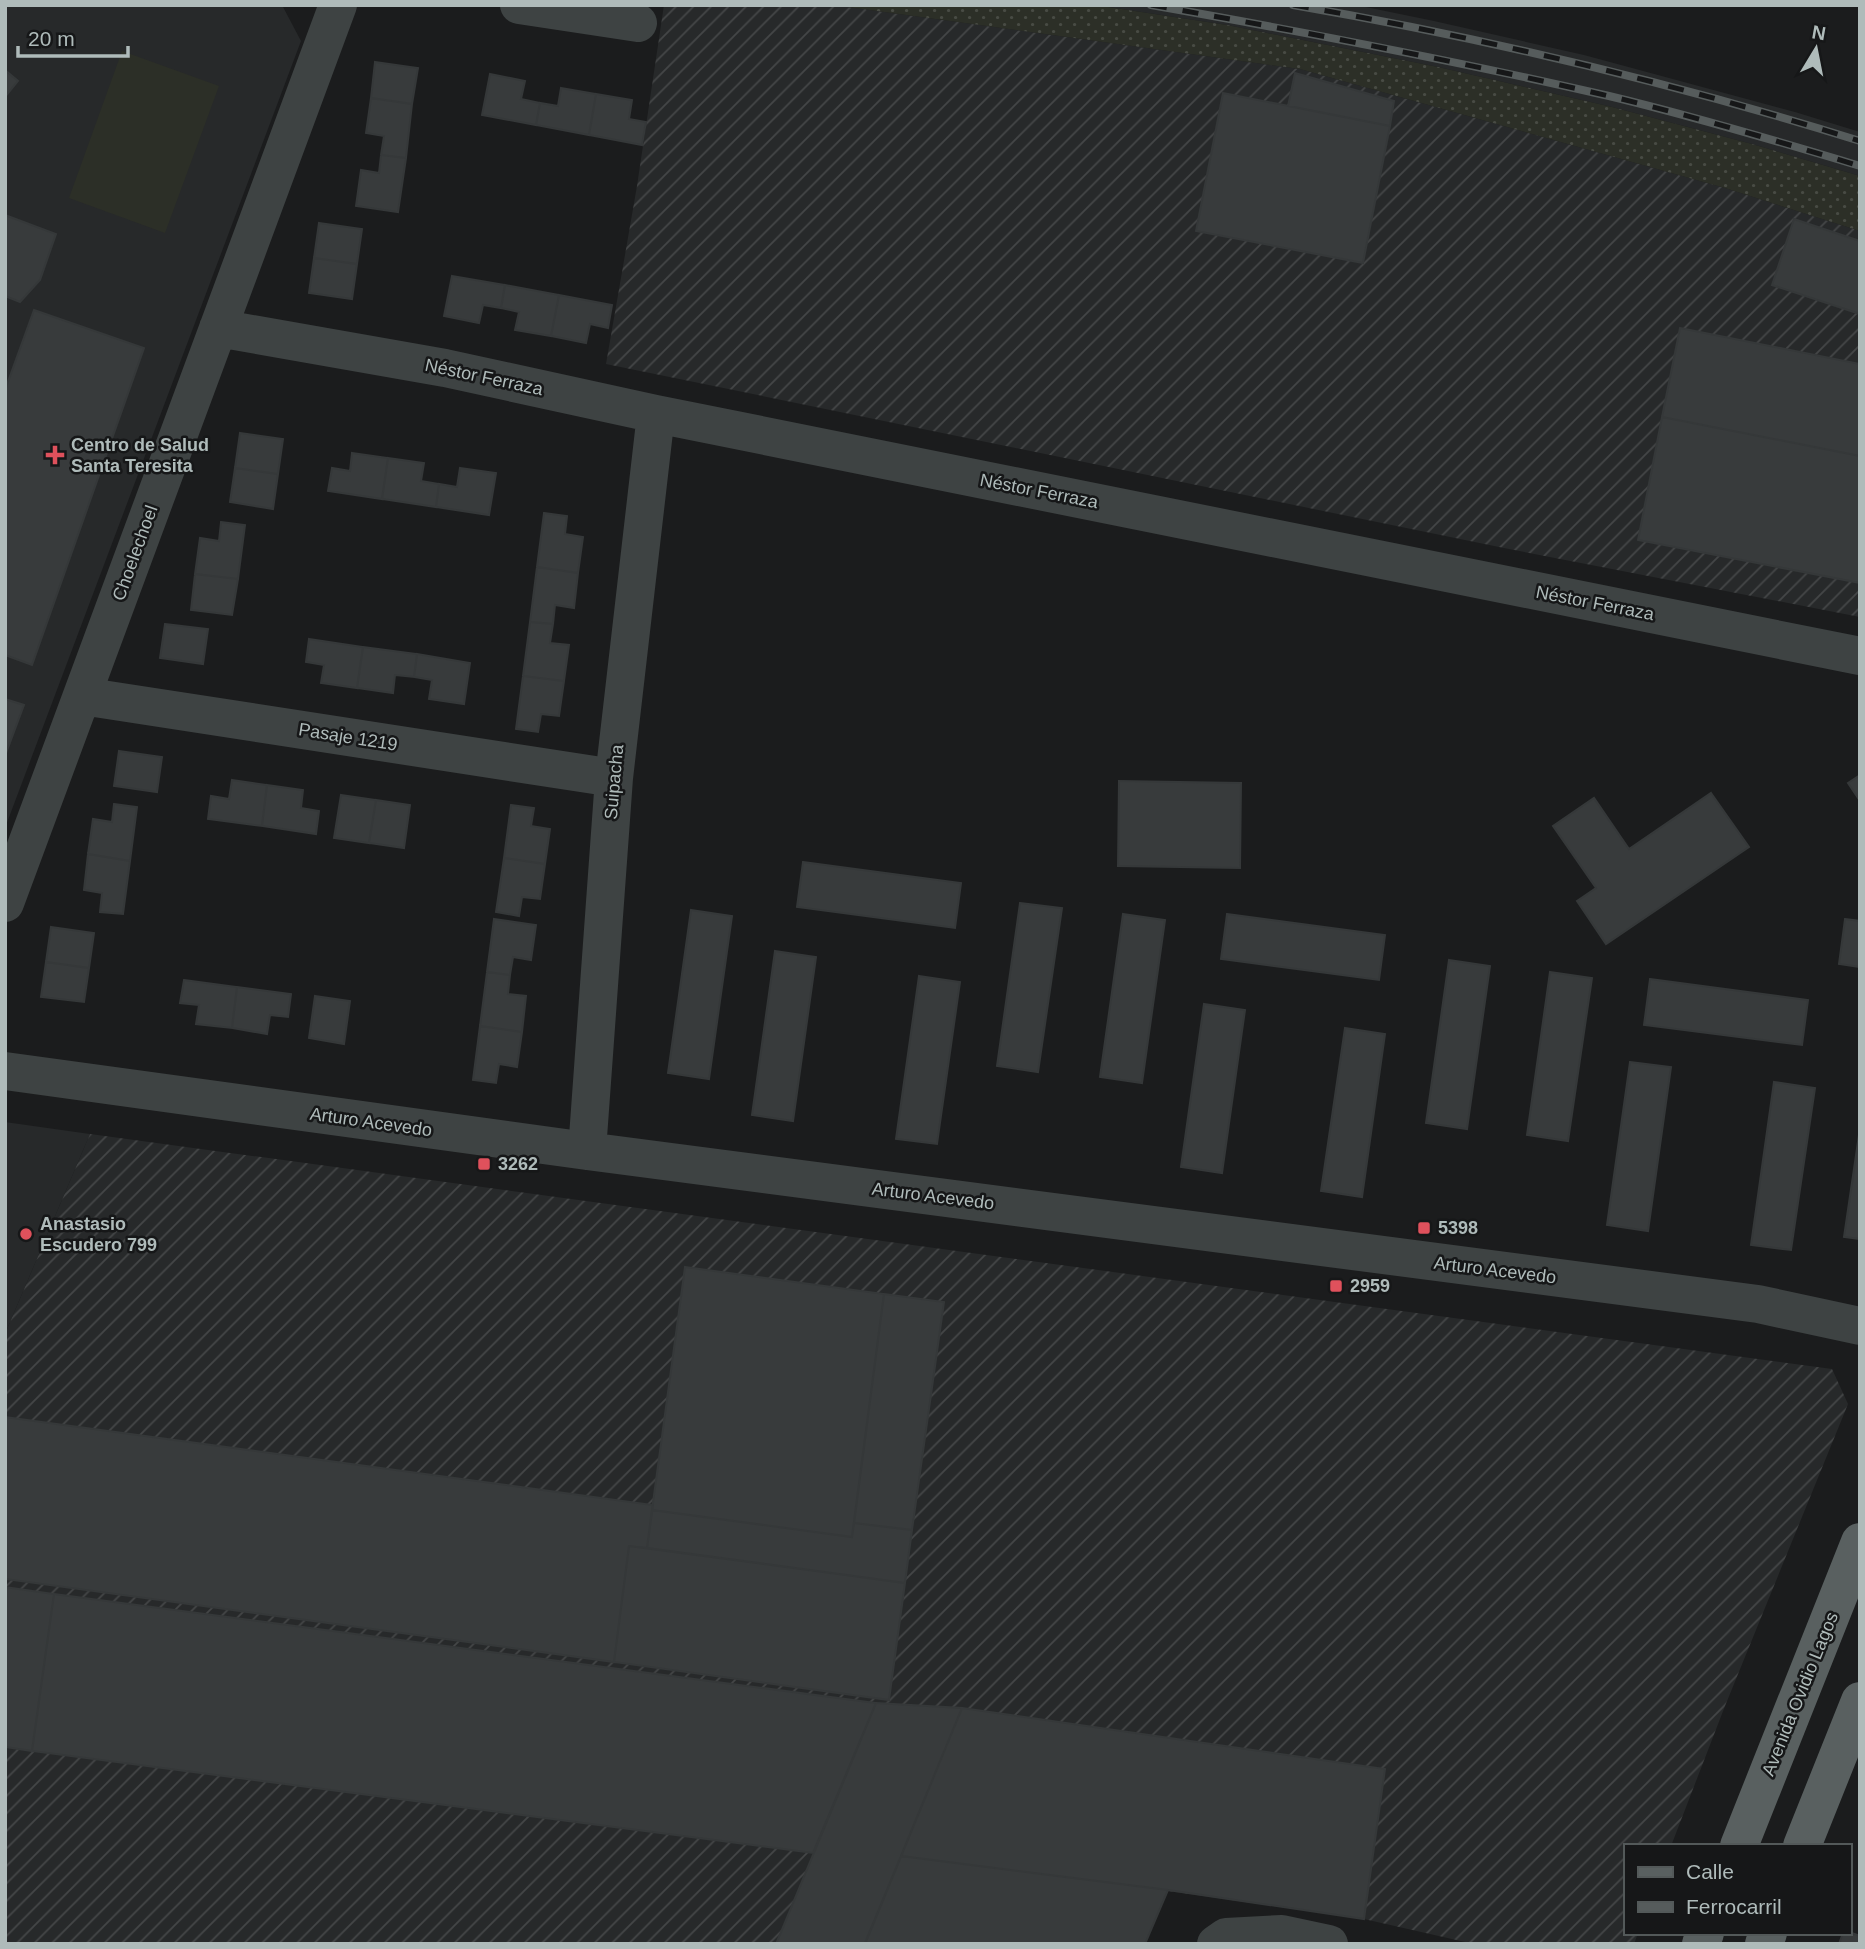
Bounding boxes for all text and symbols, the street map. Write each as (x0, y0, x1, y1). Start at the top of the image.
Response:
scale bar (18, 14, 128, 58)
north arrow (1781, 14, 1851, 84)
text: N (1810, 21, 1827, 44)
text: 20 m (28, 27, 75, 50)
street label: Néstor Ferraza (423, 355, 546, 399)
place label: Centro de Salud Santa Teresita (71, 435, 209, 476)
marker: Centro de Salud Santa Teresita (45, 445, 65, 465)
street label: Néstor Ferraza (978, 470, 1101, 512)
street label: Choelechoel (108, 503, 162, 603)
street label: Néstor Ferraza (1534, 582, 1657, 624)
street label: Pasaje 1219 (297, 719, 399, 755)
street label: Suipacha (601, 743, 627, 820)
street label: Arturo Acevedo (309, 1104, 433, 1140)
place label: 3262 (498, 1154, 538, 1174)
marker: 3262 (476, 1156, 492, 1172)
street label: Arturo Acevedo (871, 1179, 995, 1213)
place label: Anastasio Escudero 799 (40, 1214, 157, 1255)
place label: 5398 (1438, 1218, 1478, 1238)
marker: 5398 (1416, 1220, 1432, 1236)
marker: Anastasio Escudero 799 (18, 1226, 34, 1242)
street label: Arturo Acevedo (1433, 1253, 1557, 1287)
place label: 2959 (1350, 1276, 1390, 1296)
marker: 2959 (1328, 1278, 1344, 1294)
street label: Avenida Ovidio Lagos (1758, 1609, 1842, 1779)
legend (1624, 1844, 1851, 1935)
text: Calle (1686, 1860, 1734, 1883)
text: Ferrocarril (1686, 1895, 1782, 1918)

